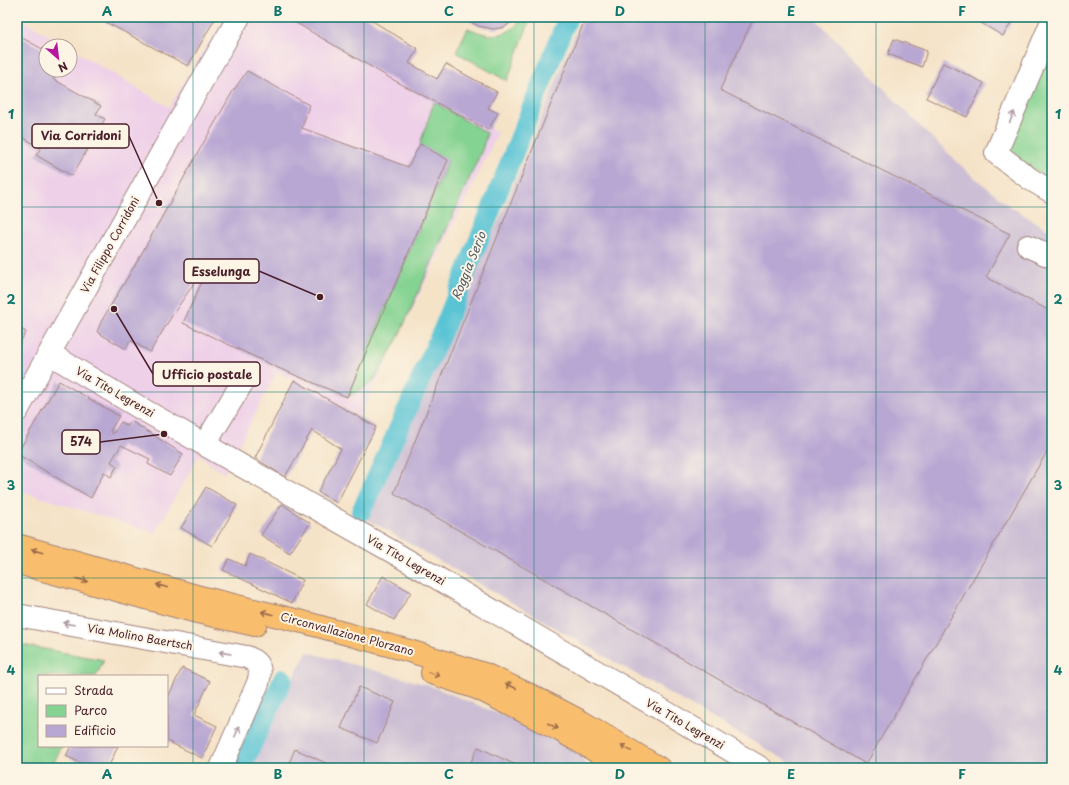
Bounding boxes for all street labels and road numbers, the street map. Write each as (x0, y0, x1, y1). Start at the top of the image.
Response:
street label: Via Filippo Corridoni (76, 193, 143, 296)
street label: Via Tito Legrenzi (73, 362, 158, 421)
street label: Via Tito Legrenzi (364, 530, 449, 589)
street label: Circonvallazione Plorzano (279, 608, 416, 660)
street label: Via Molino Baertsch (86, 619, 194, 654)
street label: Via Tito Legrenzi (643, 694, 728, 753)

